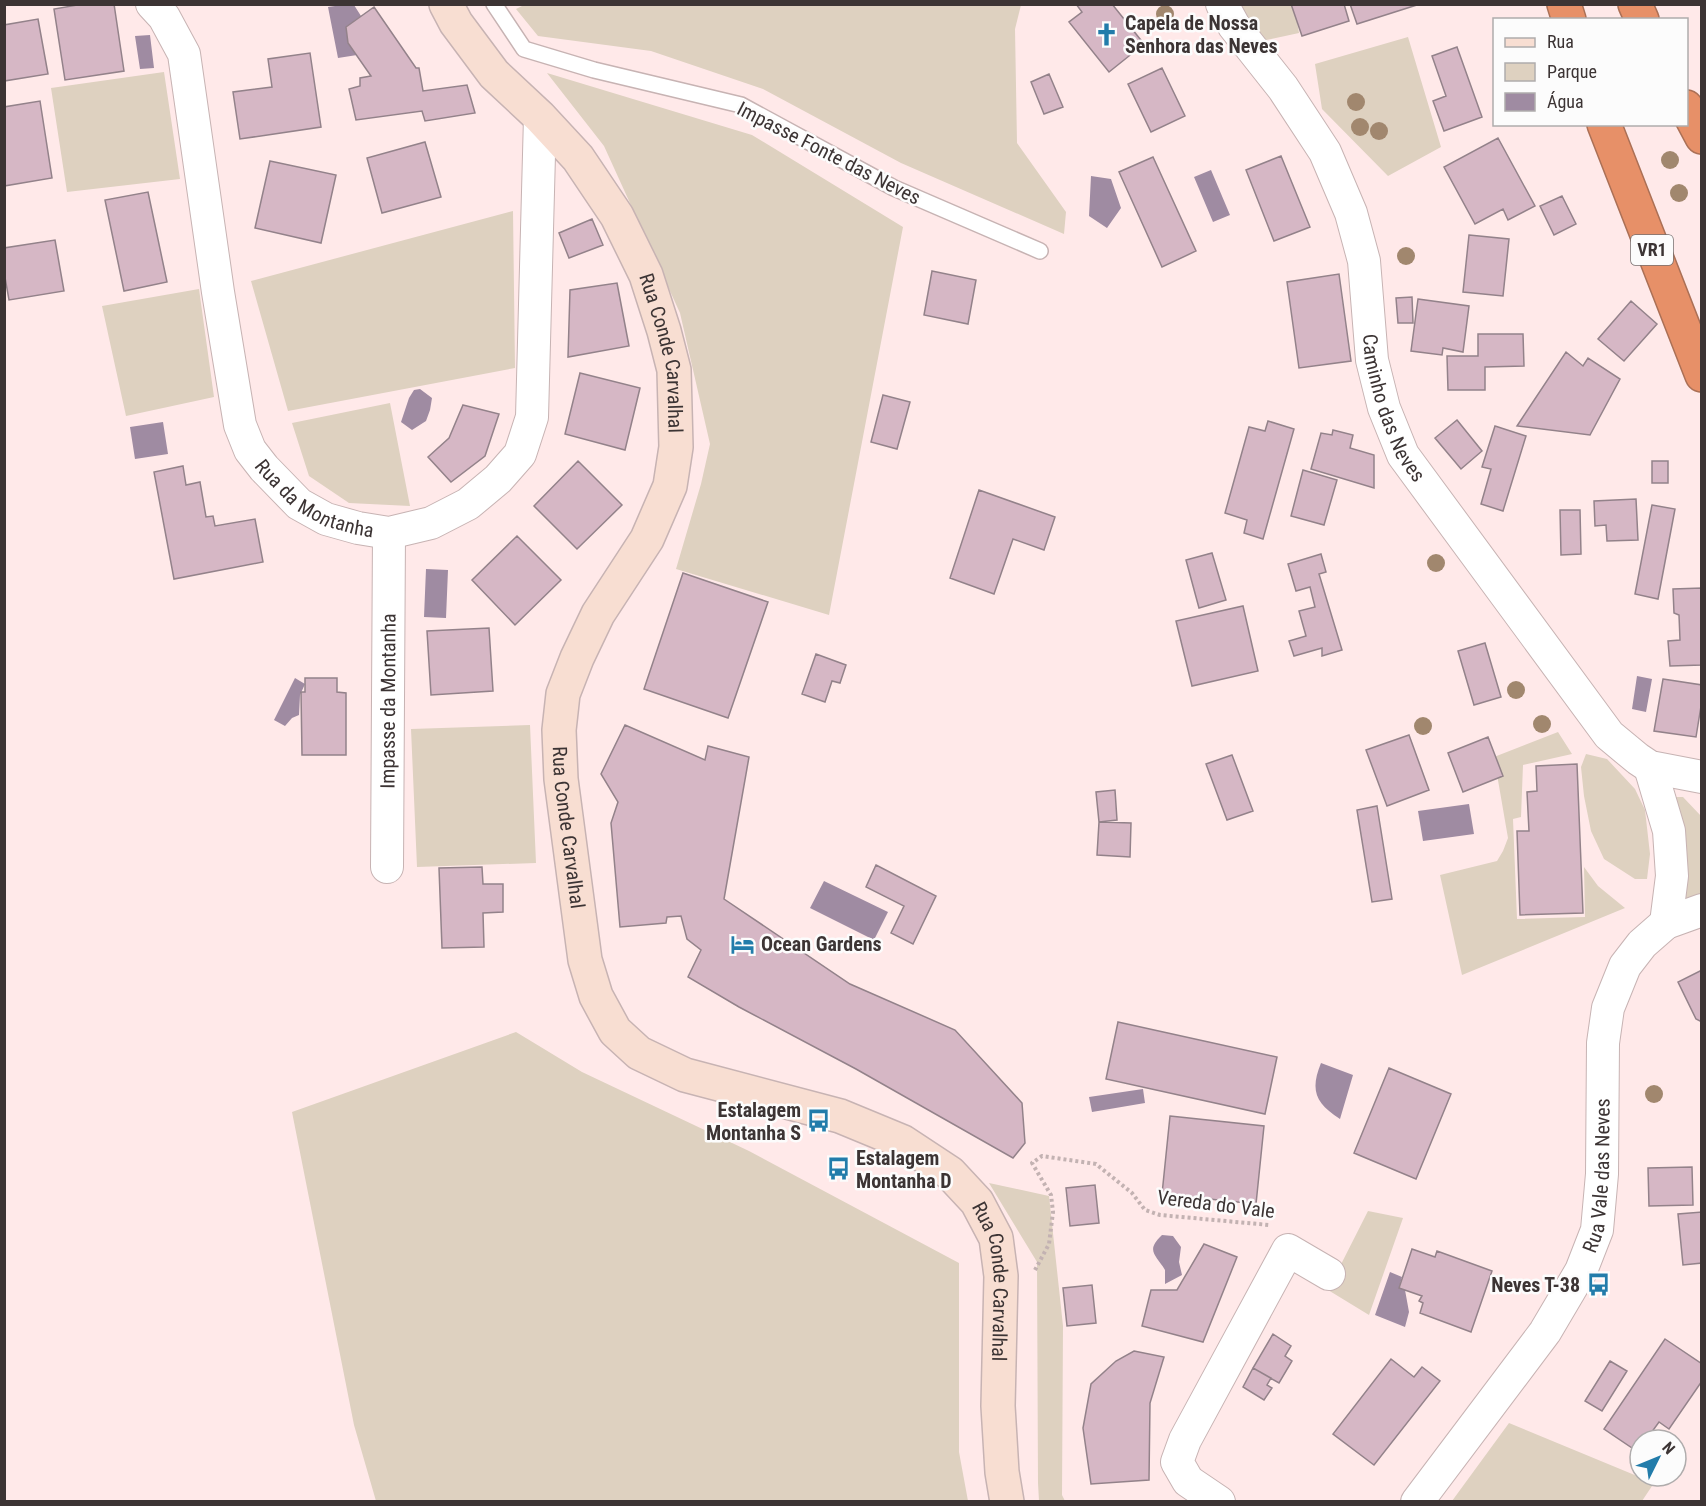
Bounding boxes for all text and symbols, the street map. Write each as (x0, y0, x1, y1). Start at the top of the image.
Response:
place label: Capela de Nossa Senhora das Neves (1125, 11, 1278, 58)
legend (1493, 18, 1688, 126)
church icon: Capela de Nossa Senhora das Neves (1094, 21, 1120, 47)
text: Rua (1547, 31, 1574, 52)
text: Parque (1547, 61, 1597, 82)
text: Água (1547, 91, 1584, 112)
street label: Impasse Fonte das Neves (733, 96, 925, 210)
road number: VR1 (1631, 235, 1673, 265)
street label: Rua Conde Carvalhal (634, 270, 688, 433)
street label: Caminho das Neves (1358, 333, 1430, 486)
street label: Rua da Montanha (250, 455, 376, 542)
street label: Impasse da Montanha (375, 613, 401, 789)
street label: Rua Conde Carvalhal (548, 746, 590, 910)
hotel icon: Ocean Gardens (730, 931, 756, 957)
place label: Ocean Gardens (761, 932, 882, 956)
place label: Estalagem Montanha S (706, 1098, 801, 1145)
street label: Rua Vale das Neves (1577, 1098, 1615, 1256)
bus stop icon: Estalagem Montanha S (806, 1108, 832, 1134)
place label: Estalagem Montanha D (856, 1146, 952, 1193)
bus stop icon: Estalagem Montanha D (825, 1156, 851, 1182)
street label: Vereda do Vale (1156, 1185, 1276, 1223)
street label: Rua Conde Carvalhal (967, 1198, 1013, 1362)
bus stop icon: Neves T-38 (1585, 1272, 1611, 1298)
place label: Neves T-38 (1491, 1273, 1580, 1297)
north arrow (1628, 1428, 1688, 1488)
text: N (1658, 1438, 1679, 1458)

